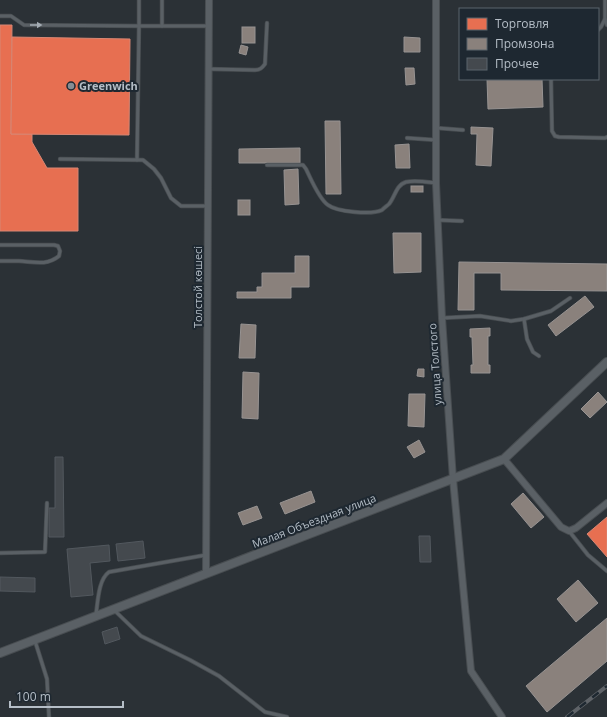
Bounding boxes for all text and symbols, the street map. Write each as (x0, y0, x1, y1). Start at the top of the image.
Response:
legend (459, 8, 599, 80)
text: Торговля (495, 15, 549, 32)
one-way arrow (30, 22, 43, 28)
text: Промзона (495, 35, 554, 52)
text: Прочее (495, 55, 539, 72)
place label: Greenwich (79, 78, 138, 93)
marker: Greenwich (66, 81, 76, 91)
street label: Толстой көшесі (190, 246, 205, 328)
street label: улица Толстого (424, 322, 445, 405)
street label: Малая Объездная улица (250, 490, 378, 551)
scale bar (10, 683, 123, 709)
text: 100 m (16, 688, 51, 705)

